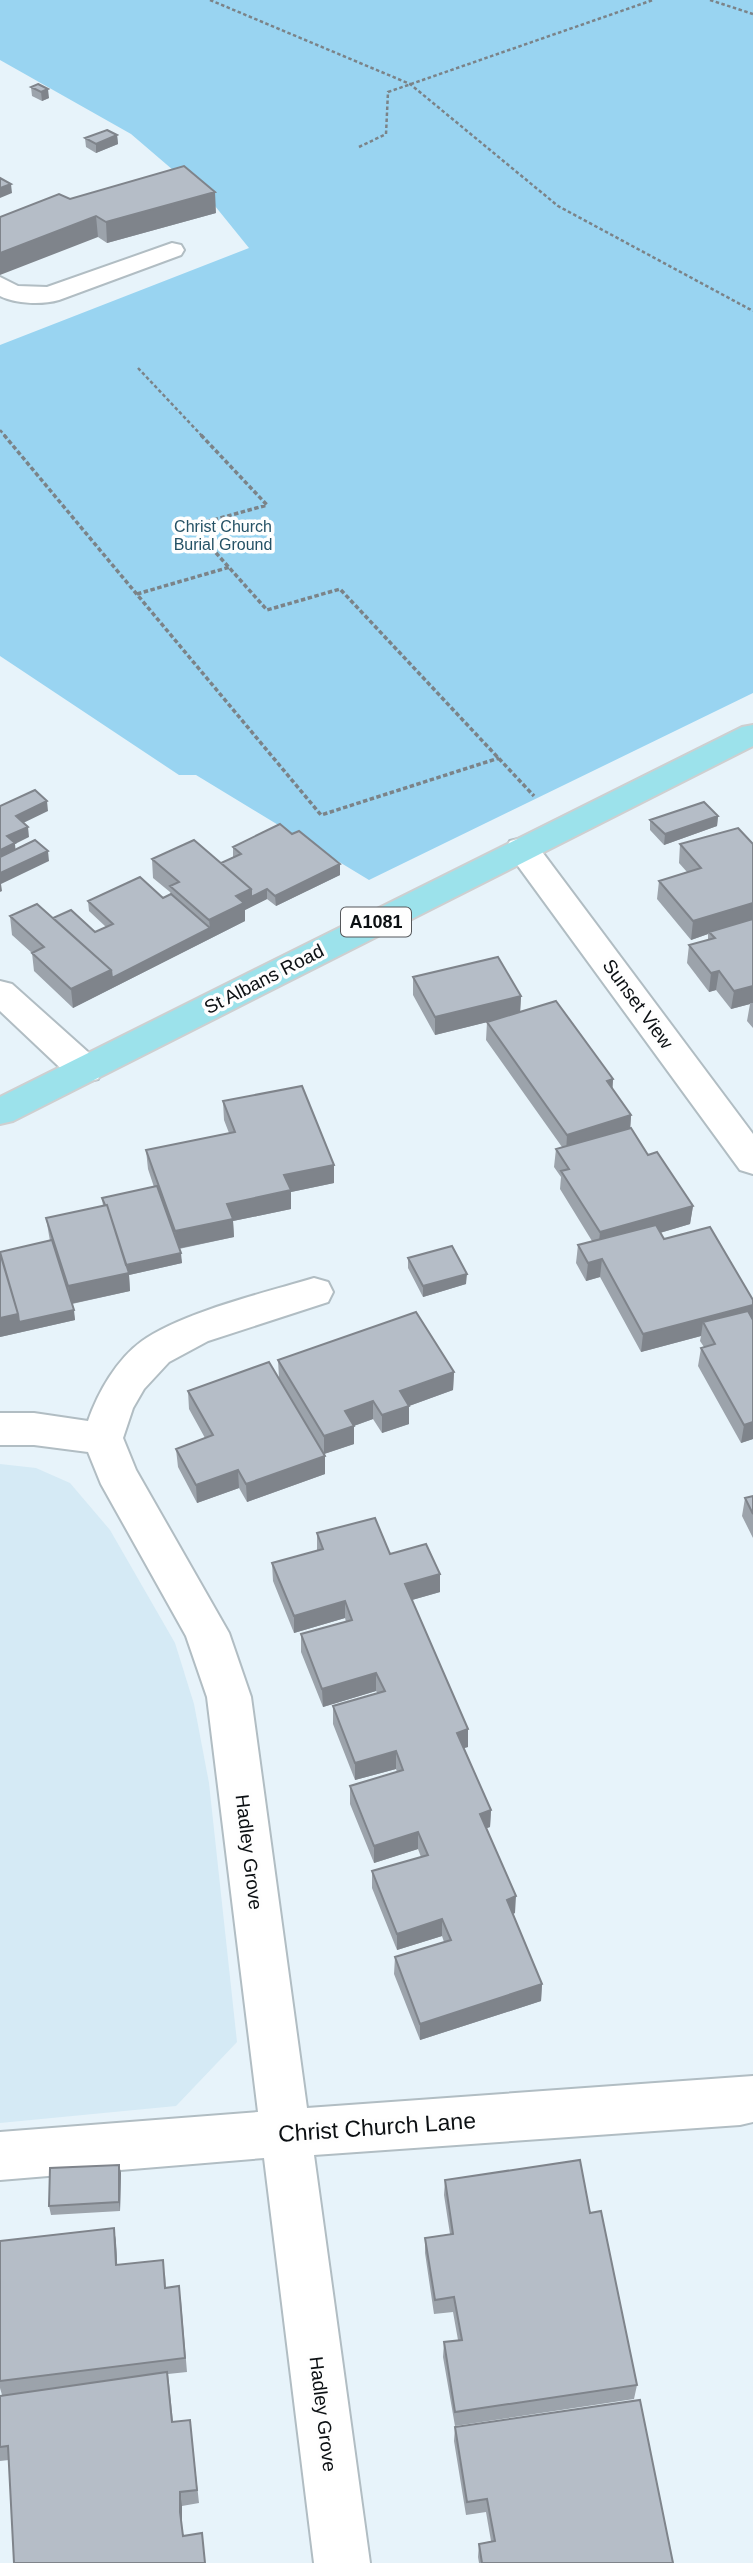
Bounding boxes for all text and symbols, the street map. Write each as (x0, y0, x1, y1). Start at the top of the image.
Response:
park label: Christ Church Burial Ground (174, 518, 272, 553)
road number: A1081 (341, 908, 411, 937)
street label: St Albans Road (201, 940, 327, 1018)
street label: Sunset View (599, 955, 678, 1053)
street label: Hadley Grove (231, 1793, 267, 1911)
street label: Christ Church Lane (277, 2107, 477, 2147)
street label: Hadley Grove (305, 2355, 341, 2473)

